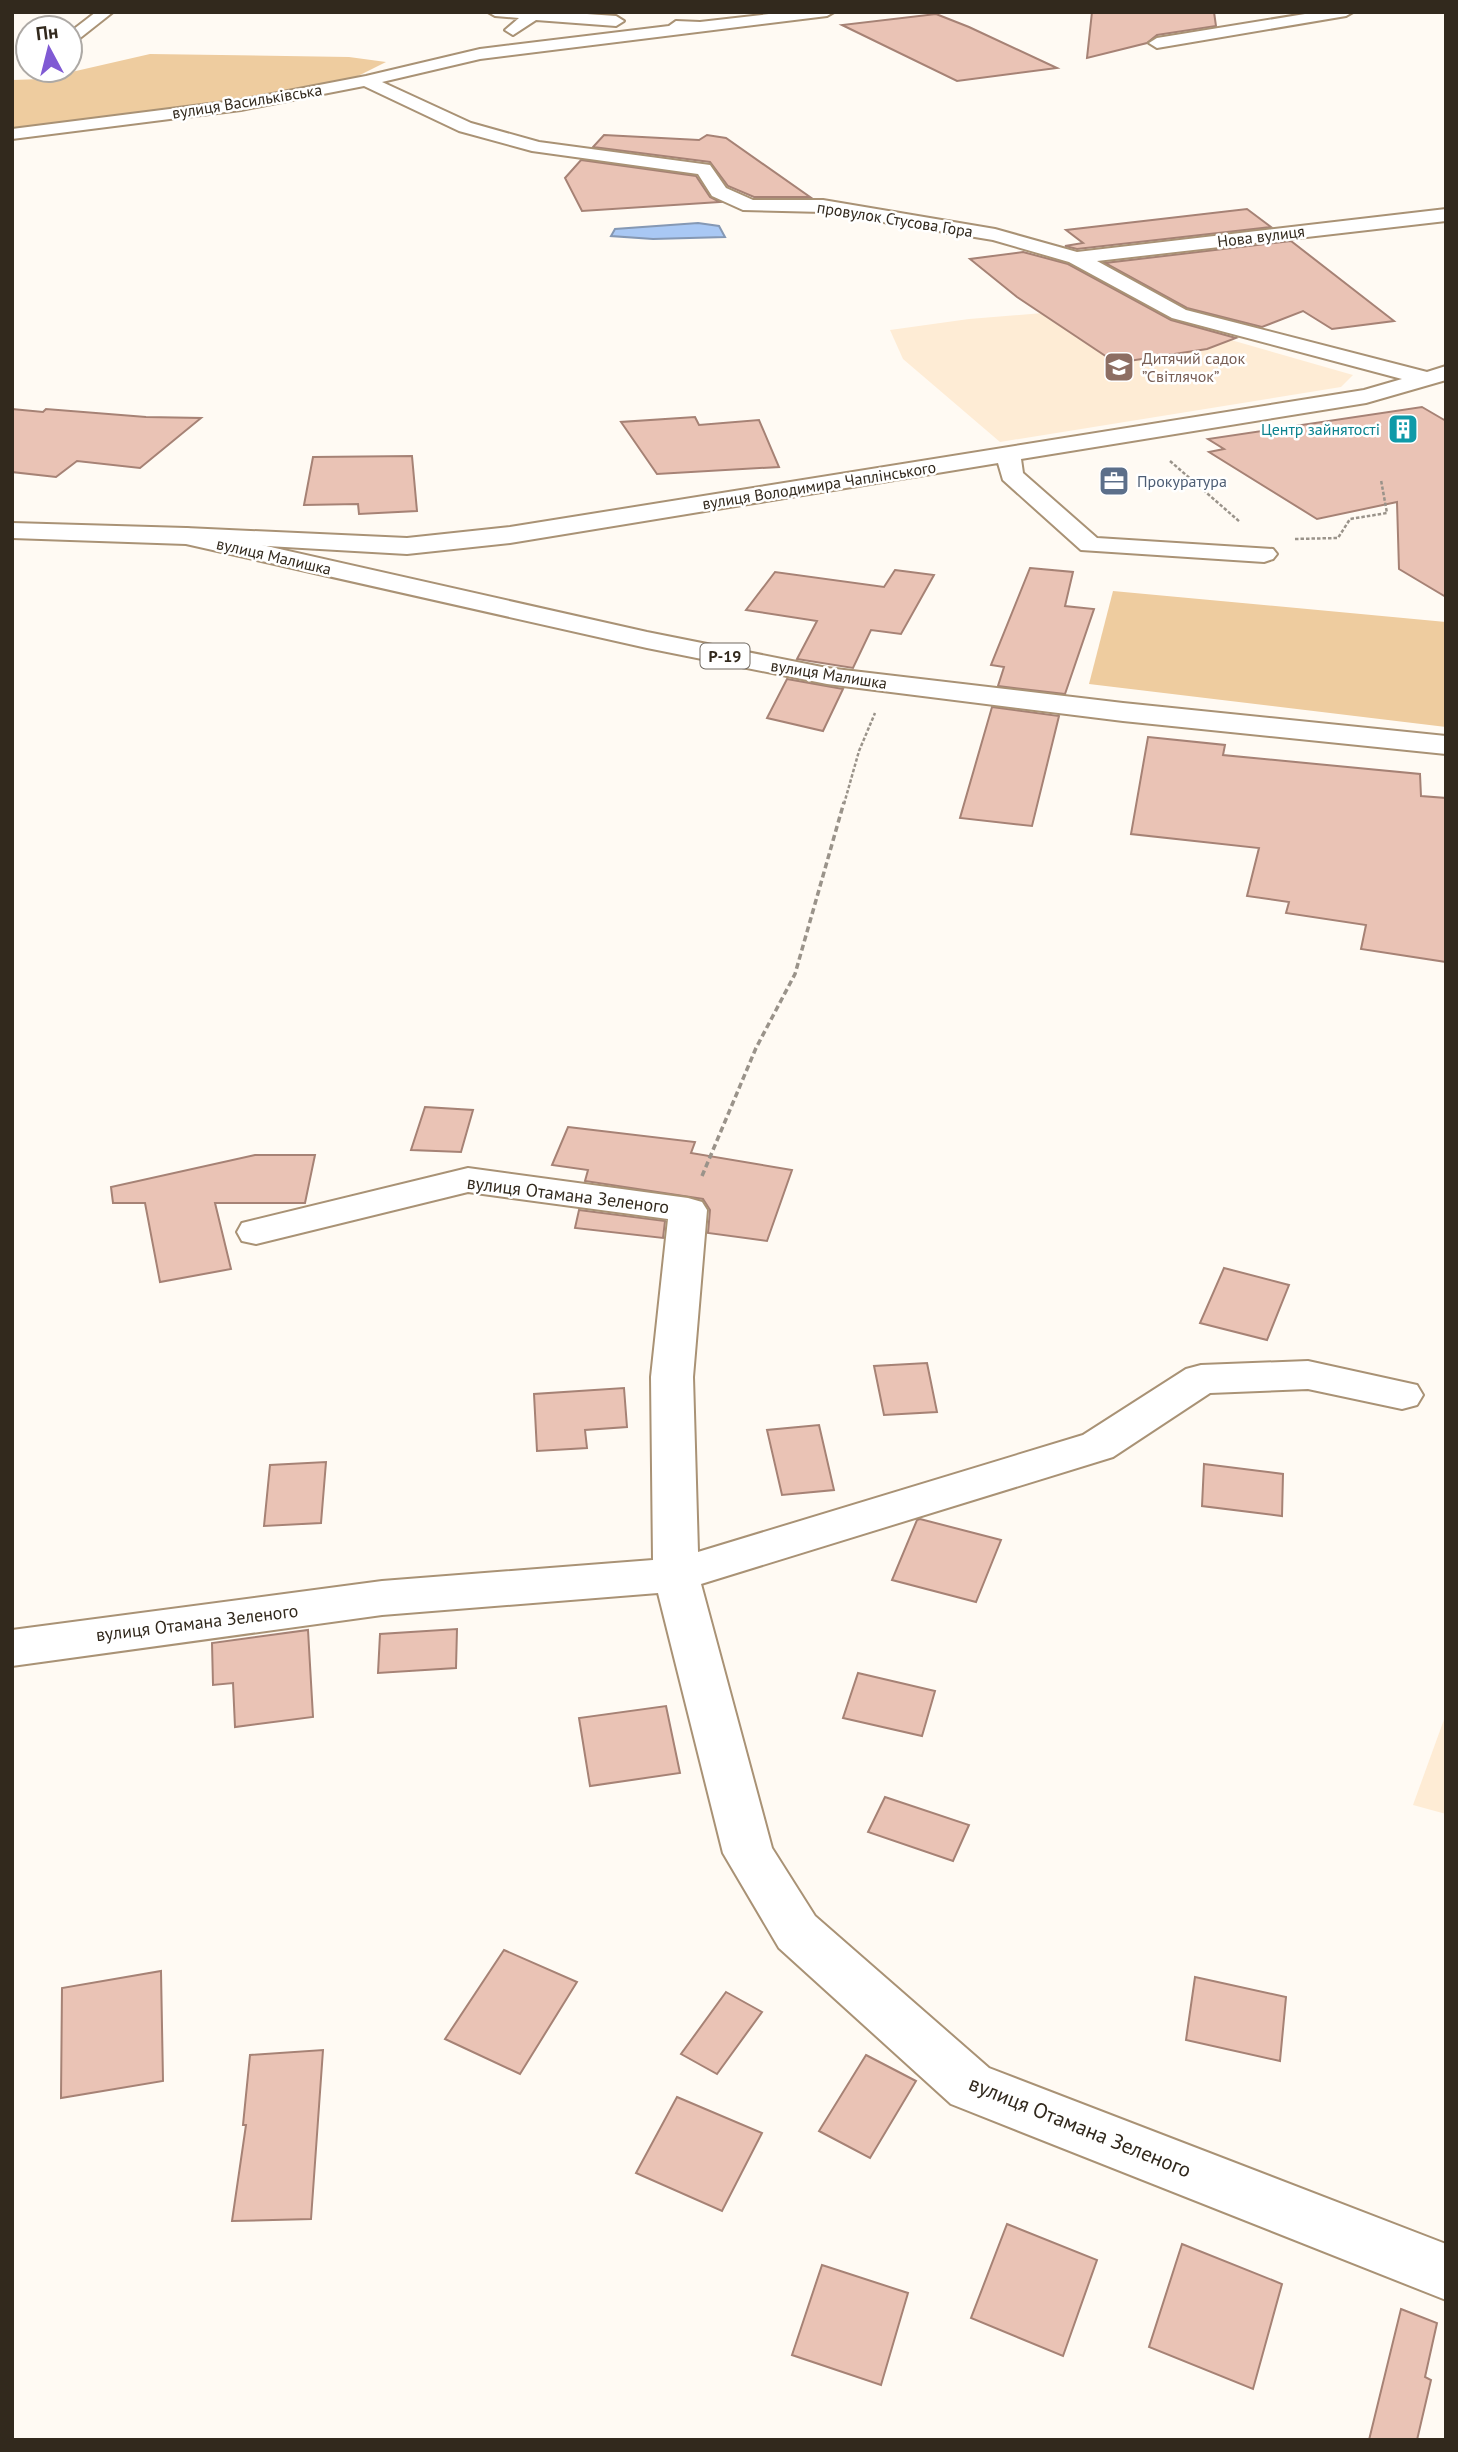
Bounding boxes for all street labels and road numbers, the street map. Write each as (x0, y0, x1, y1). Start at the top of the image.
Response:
street label: вулиця Васильківська (171, 79, 323, 123)
street label: провулок Стусова Гора (816, 197, 974, 241)
street label: Нова вулиця (1216, 221, 1306, 251)
street label: вулиця Володимира Чаплінського (701, 457, 937, 513)
street label: вулиця Малишка (215, 533, 333, 579)
road number: Р-19 (700, 643, 750, 668)
street label: вулиця Малишка (769, 655, 889, 693)
street label: вулиця Отамана Зеленого (466, 1171, 671, 1218)
street label: вулиця Отамана Зеленого (94, 1599, 299, 1646)
street label: вулиця Отамана Зеленого (965, 2070, 1195, 2184)

